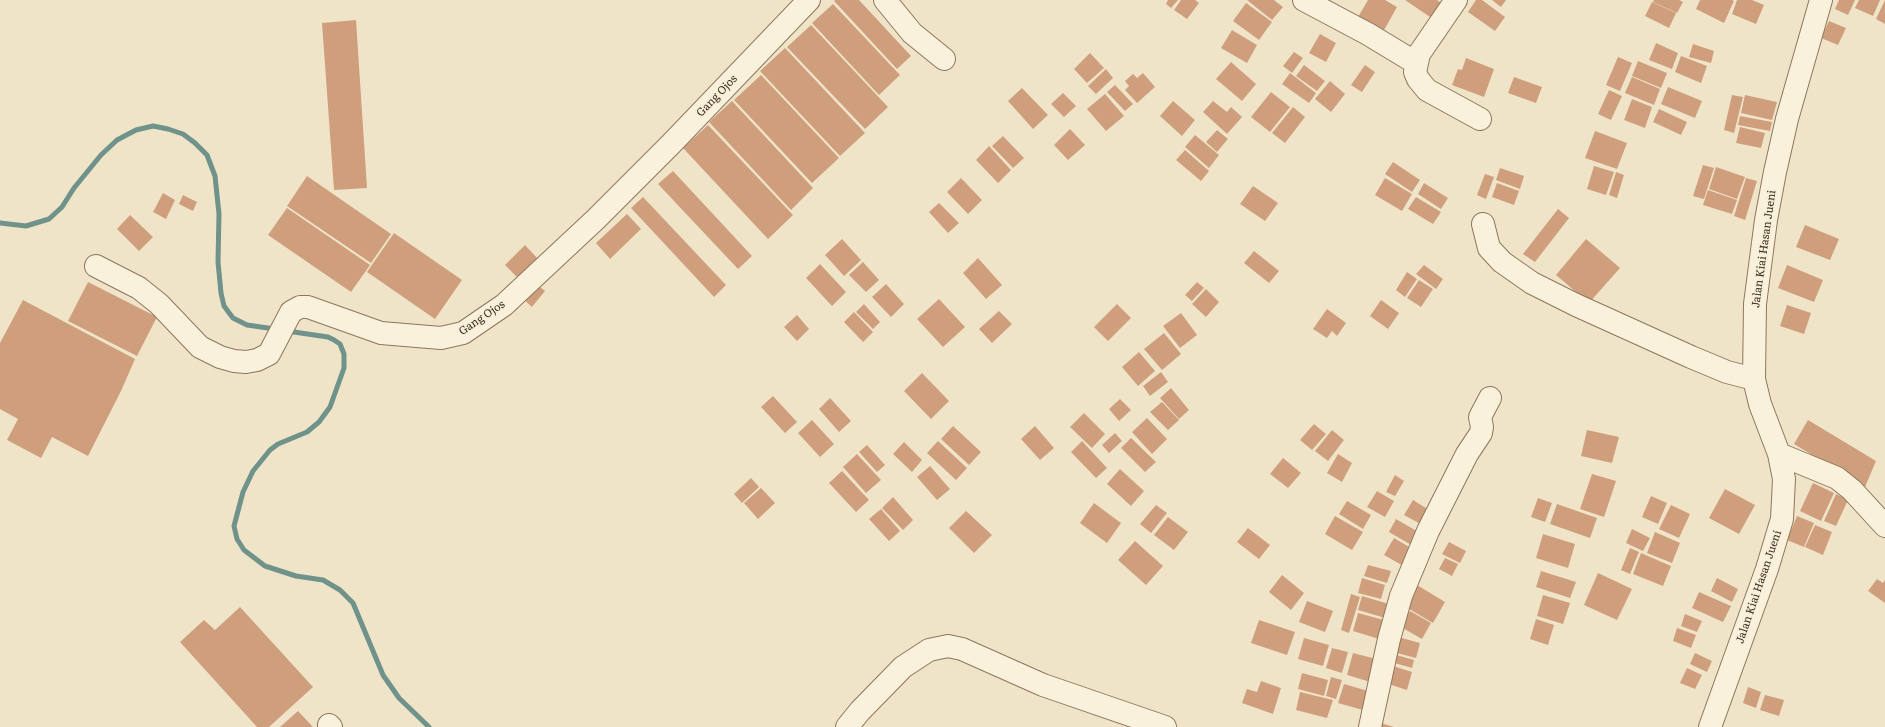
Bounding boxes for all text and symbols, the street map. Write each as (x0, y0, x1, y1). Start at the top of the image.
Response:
street label: Gang Ojos (694, 72, 740, 120)
street label: Jalan Kiai Hasan Jueni (1749, 189, 1779, 309)
street label: Gang Ojos (456, 298, 508, 338)
street label: Jalan Kiai Hasan Jueni (1733, 529, 1785, 645)

